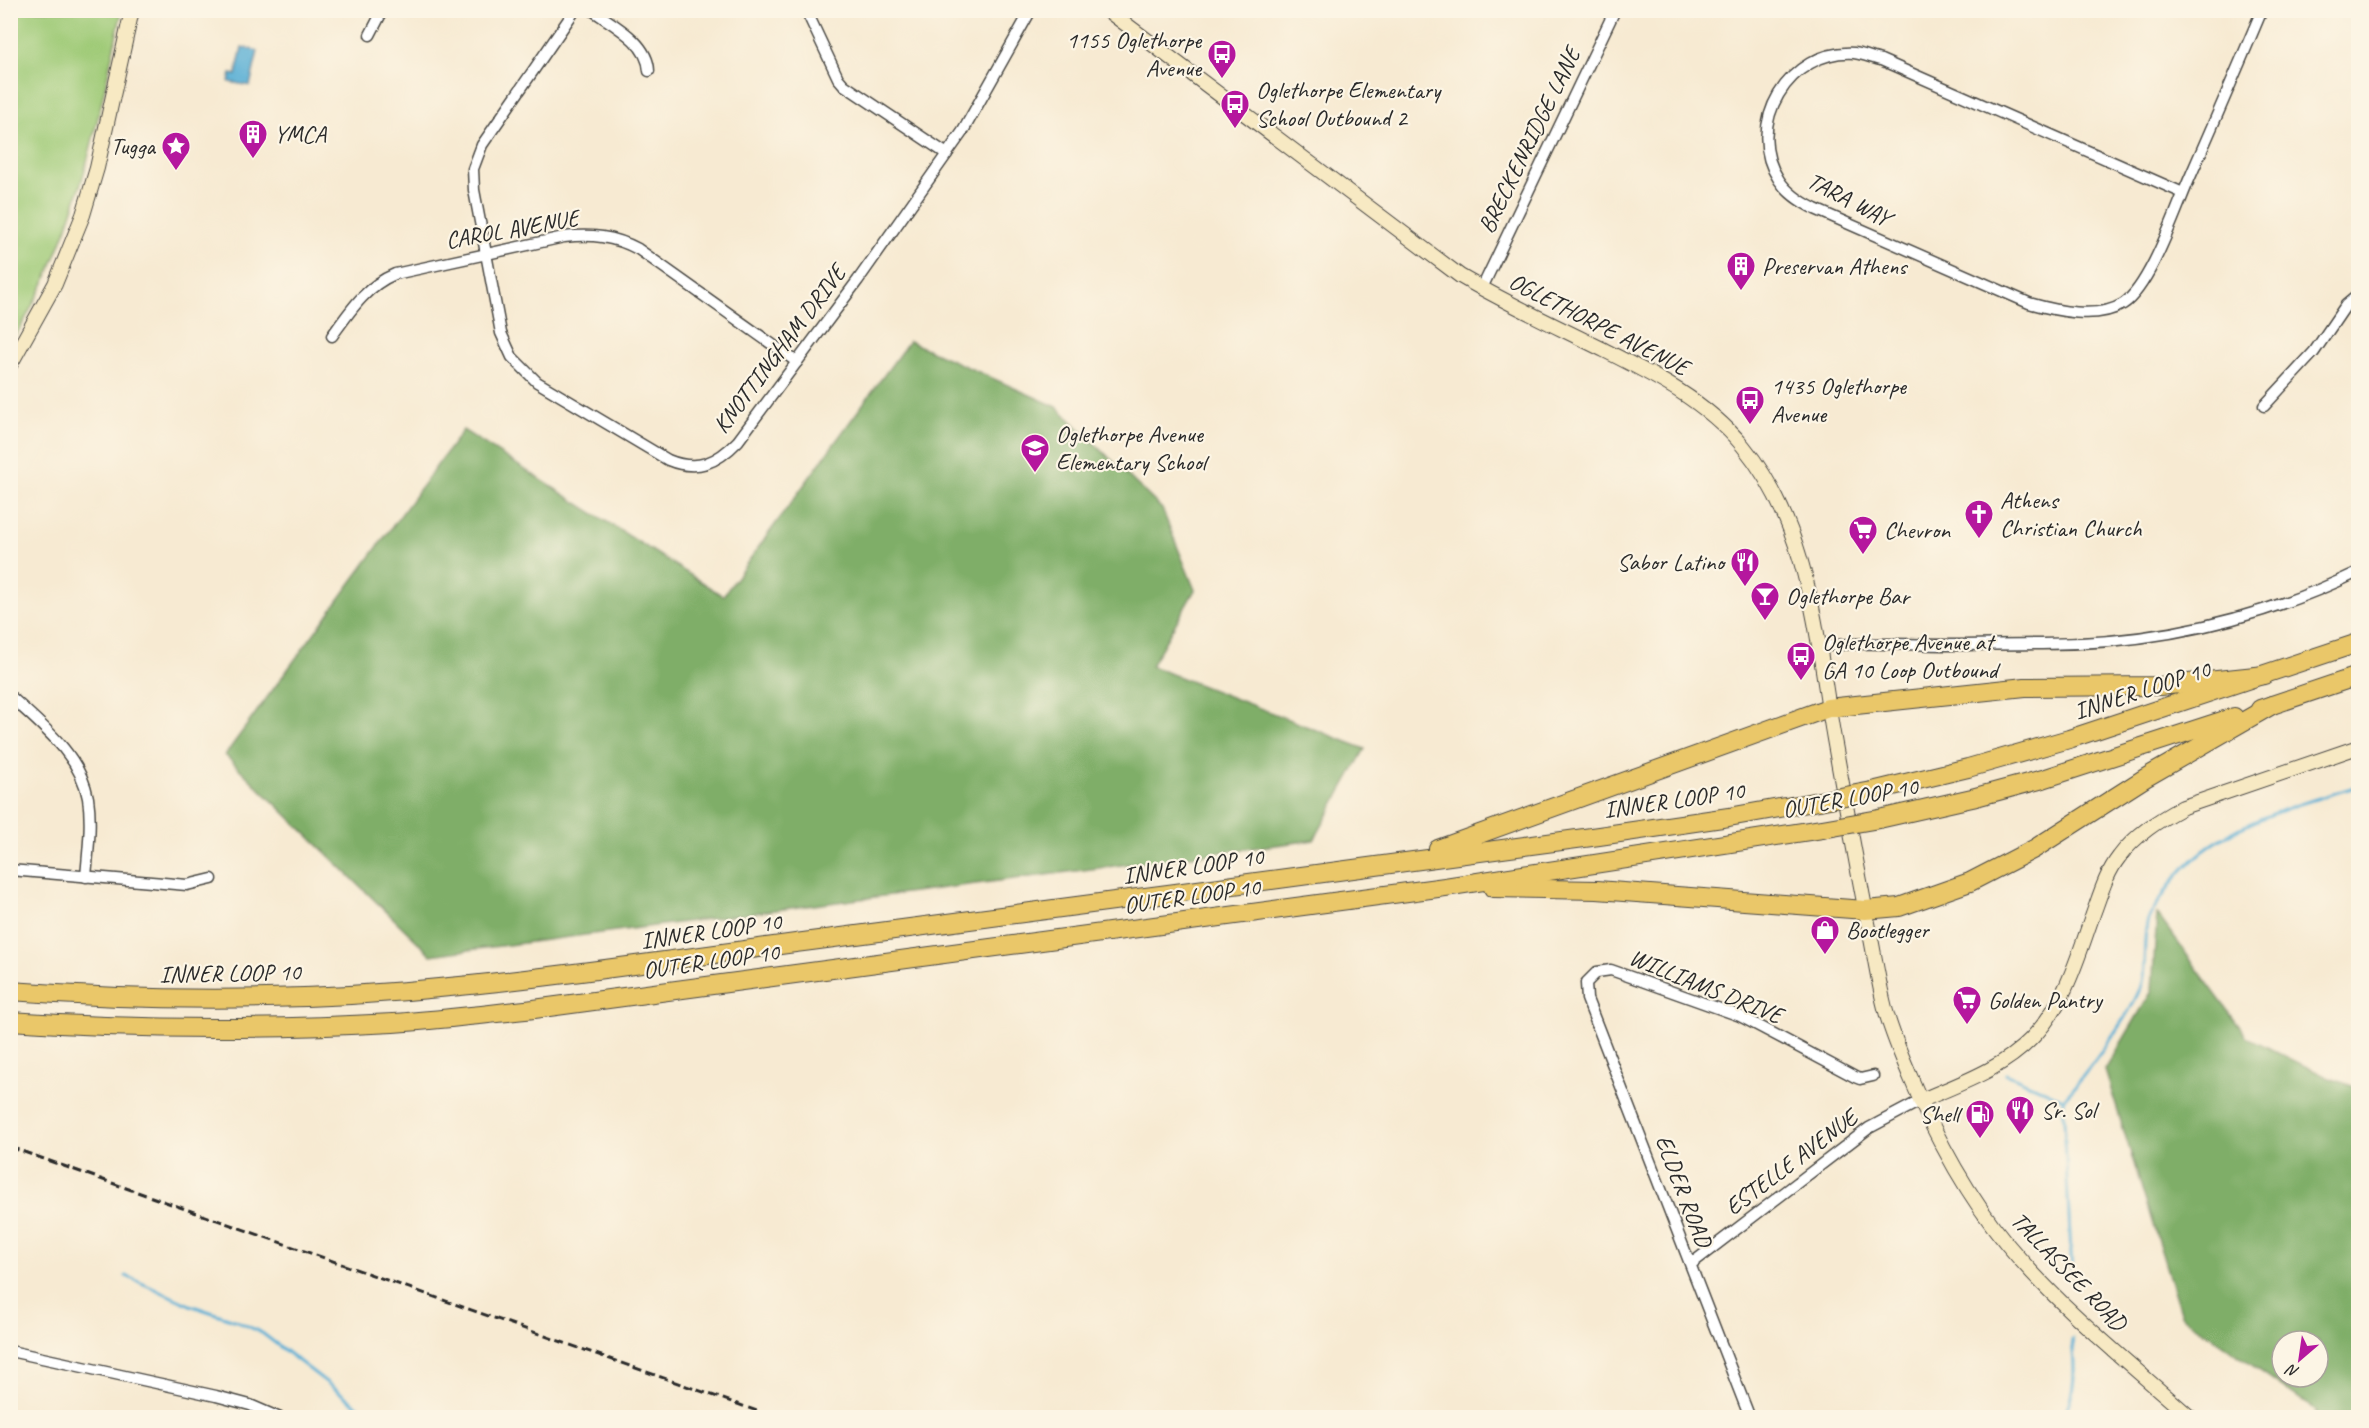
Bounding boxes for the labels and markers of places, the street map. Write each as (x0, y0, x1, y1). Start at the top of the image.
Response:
place label: 1155 Oglethorpe Avenue (1066, 25, 1203, 83)
bus stop icon: 1155 Oglethorpe Avenue (1206, 38, 1238, 80)
place label: Oglethorpe Elementary School Outbound 2 (1256, 75, 1442, 133)
bus stop icon: Oglethorpe Elementary School Outbound 2 (1219, 88, 1251, 130)
building icon: YMCA (237, 118, 269, 160)
place label: YMCA (274, 119, 327, 149)
place icon: Tugga (160, 130, 192, 172)
place label: Tugga (111, 131, 156, 161)
building icon: Preservan Athens (1725, 250, 1757, 292)
place label: Preservan Athens (1762, 251, 1908, 281)
place label: 1435 Oglethorpe Avenue (1771, 371, 1908, 429)
bus stop icon: 1435 Oglethorpe Avenue (1734, 384, 1766, 426)
place label: Oglethorpe Avenue Elementary School (1056, 419, 1210, 477)
school or university icon: Oglethorpe Avenue Elementary School (1019, 432, 1051, 474)
place label: Athens Christian Church (2000, 485, 2143, 543)
church icon: Athens Christian Church (1963, 498, 1995, 540)
supermarket icon: Chevron (1847, 514, 1879, 556)
place label: Chevron (1884, 515, 1951, 545)
restaurant icon: Sabor Latino (1729, 546, 1761, 588)
place label: Sabor Latino (1617, 547, 1727, 577)
bar icon: Oglethorpe Bar (1749, 580, 1781, 622)
place label: Oglethorpe Bar (1786, 581, 1912, 611)
place label: Oglethorpe Avenue at GA 10 Loop Outbound (1822, 627, 2001, 685)
bus stop icon: Oglethorpe Avenue at GA 10 Loop Outbound (1785, 640, 1817, 682)
shop icon: Bootlegger (1809, 914, 1841, 956)
place label: Bootlegger (1846, 915, 1931, 945)
supermarket icon: Golden Pantry (1951, 984, 1983, 1026)
place label: Golden Pantry (1988, 985, 2103, 1015)
restaurant icon: Sr. Sol (2004, 1094, 2036, 1136)
place label: Sr. Sol (2041, 1095, 2100, 1125)
fuel station icon: Shell (1964, 1098, 1996, 1140)
place label: Shell (1920, 1099, 1963, 1129)

